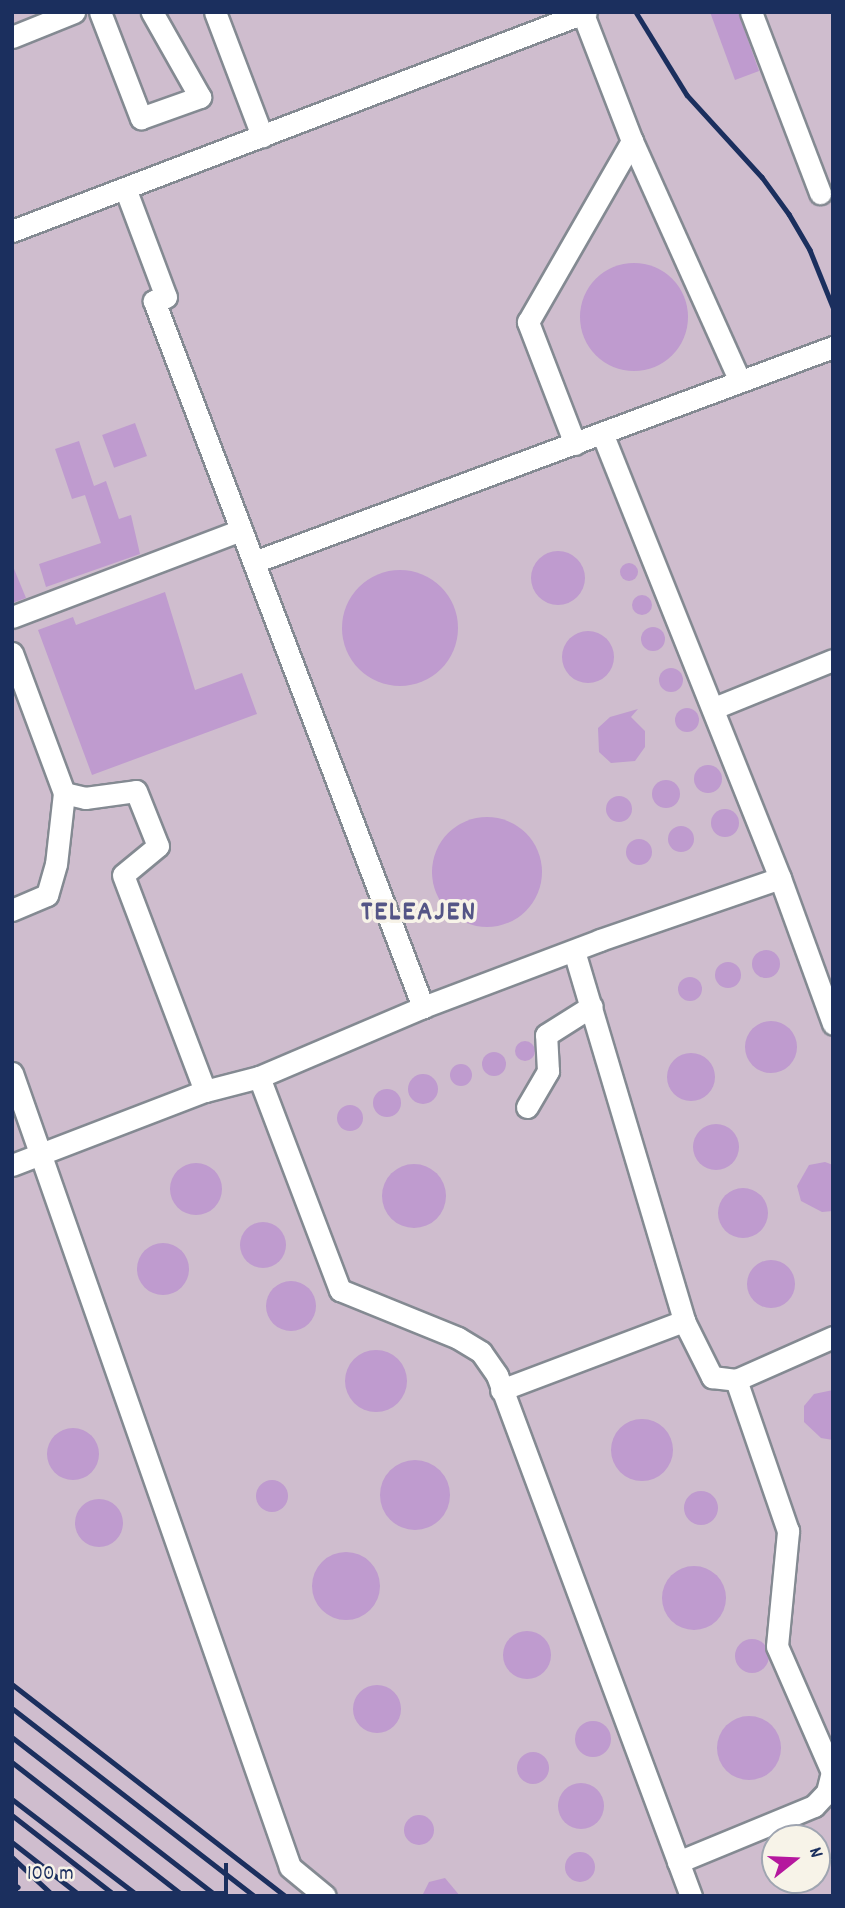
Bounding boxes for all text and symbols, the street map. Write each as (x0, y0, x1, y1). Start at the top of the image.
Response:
district label: TELEAJEN (362, 897, 476, 931)
north arrow (761, 1824, 831, 1894)
text: N (800, 1844, 829, 1862)
scale bar (18, 1848, 231, 1892)
text: 100 m (27, 1860, 74, 1890)

